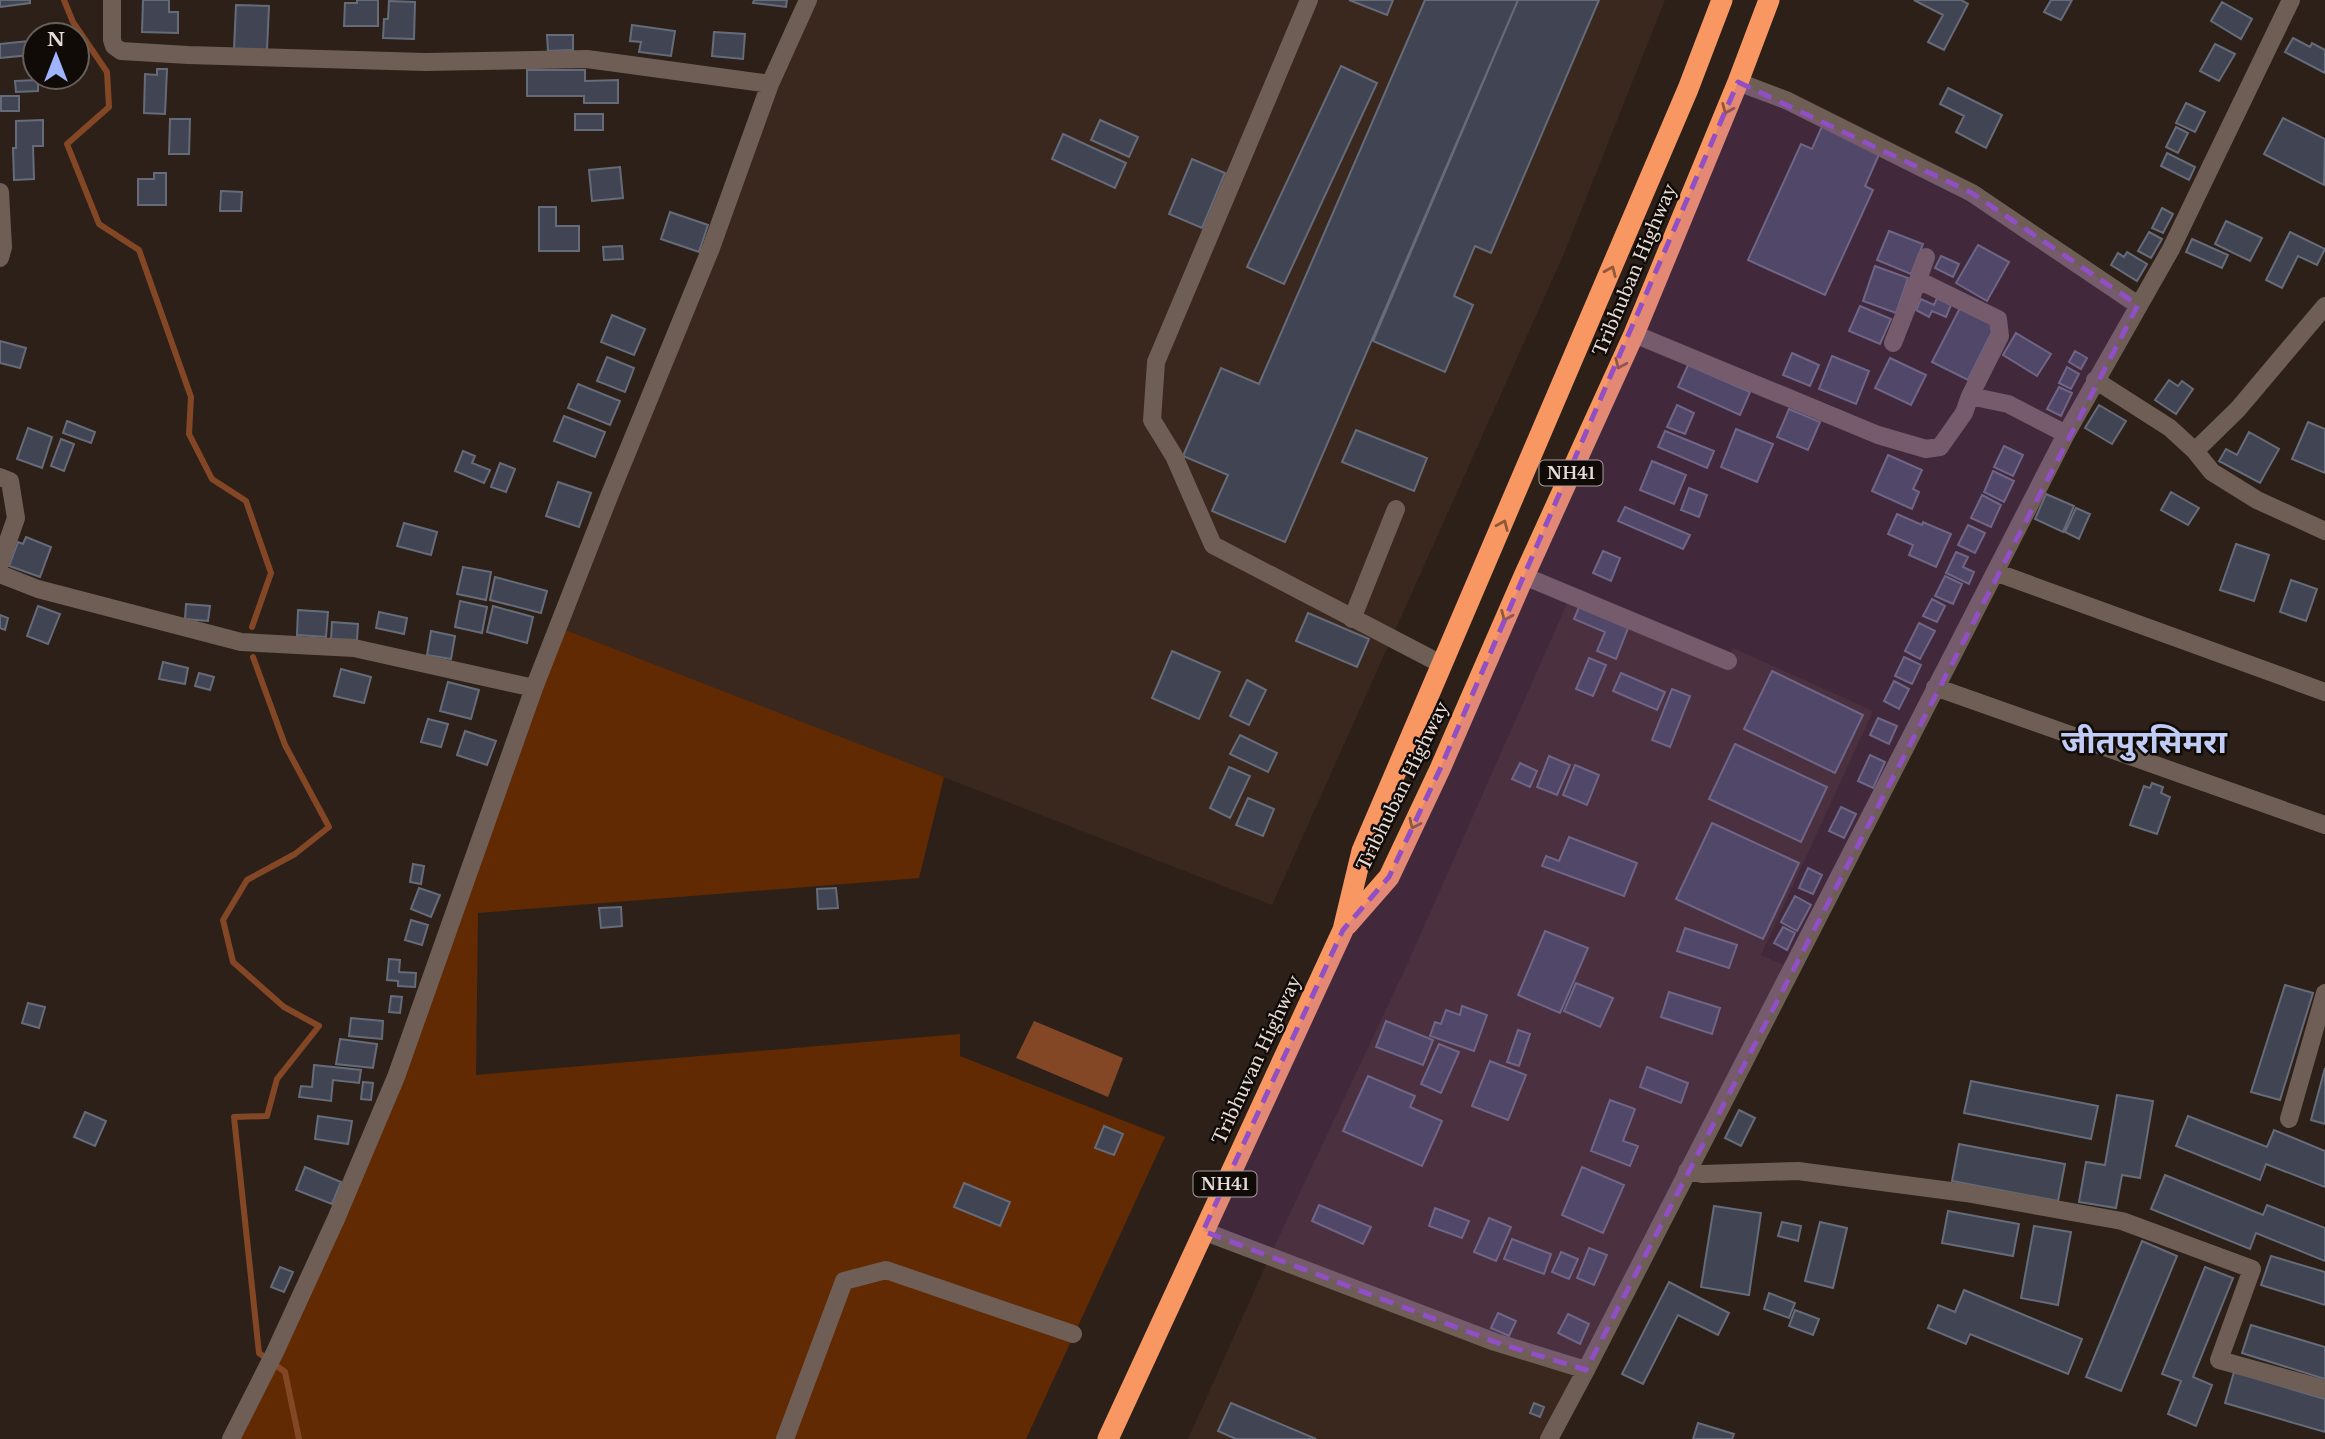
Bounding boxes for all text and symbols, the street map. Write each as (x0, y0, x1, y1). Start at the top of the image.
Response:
north arrow (21, 21, 91, 91)
text: N (47, 28, 65, 51)
one-way arrow (1721, 103, 1735, 115)
street label: Tribhuban Highway (1589, 180, 1682, 360)
one-way arrow (1603, 265, 1617, 278)
one-way arrow (1614, 357, 1628, 369)
road number: NH41 (1540, 460, 1602, 486)
one-way arrow (1495, 520, 1509, 532)
one-way arrow (1500, 609, 1514, 622)
street label: Tribhuban Highway (1353, 697, 1454, 874)
district label: जीतपुरसिमरा (2061, 722, 2227, 762)
one-way arrow (1408, 817, 1422, 829)
street label: Tribhuvan Highway (1208, 971, 1306, 1148)
road number: NH41 (1194, 1172, 1256, 1196)

